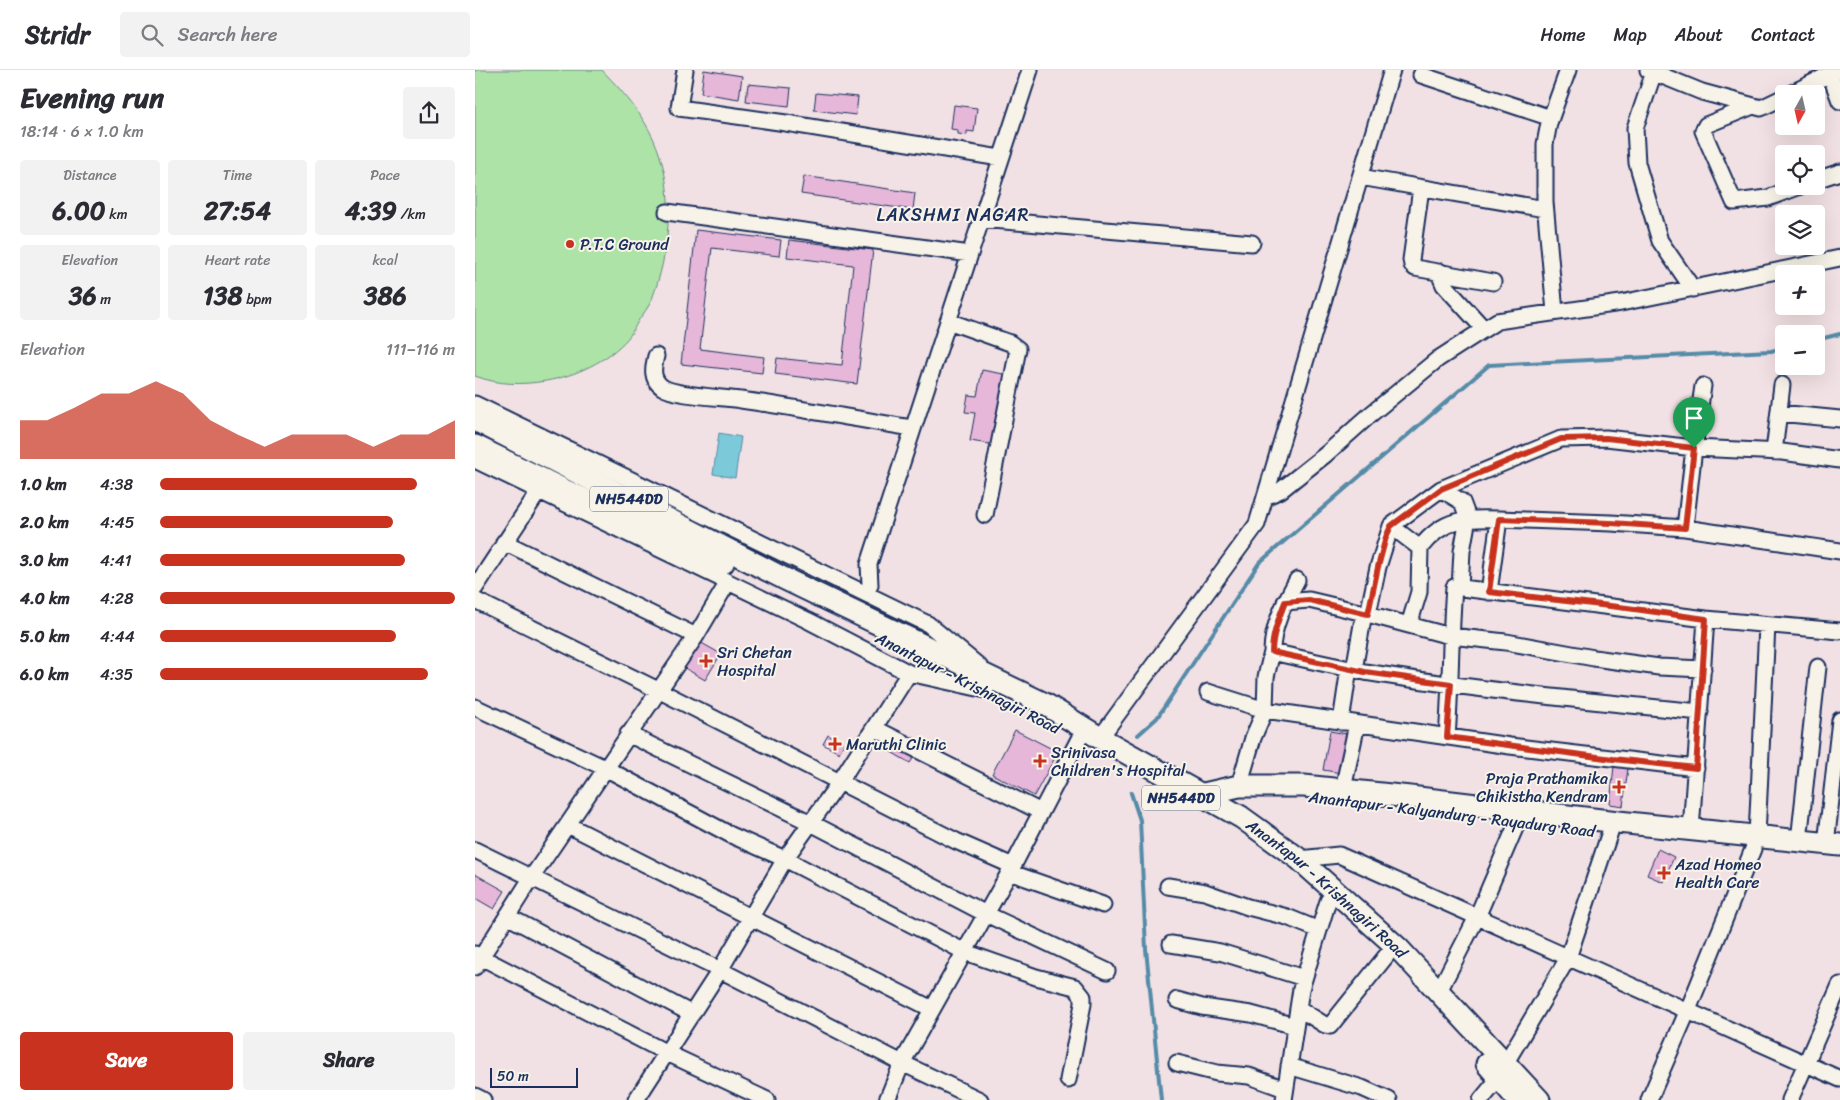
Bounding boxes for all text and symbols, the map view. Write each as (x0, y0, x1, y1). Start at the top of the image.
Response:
search box (120, 12, 470, 57)
text: Stridr (25, 14, 90, 56)
text: Search here (178, 18, 278, 51)
text: Home (1541, 19, 1586, 51)
text: Map (1614, 19, 1647, 51)
text: About (1675, 19, 1723, 51)
text: Contact (1751, 19, 1815, 51)
icon: search (138, 21, 166, 49)
text: Evening run (20, 73, 164, 122)
north arrow (1775, 85, 1825, 135)
map controls (1775, 85, 1825, 375)
button: share (403, 87, 455, 139)
text: 18:14 · 6 × 1.0 km (20, 117, 144, 146)
button: locate (1775, 145, 1825, 195)
text: Distance (63, 163, 116, 188)
text: Time (223, 163, 252, 188)
text: Pace (370, 163, 400, 188)
text: 6.00 (52, 188, 106, 233)
text: 27:54 (204, 188, 271, 233)
text: 4:39 (345, 188, 397, 233)
district label: LAKSHMI NAGAR (877, 199, 1029, 231)
text: km (106, 202, 127, 227)
text: /km (397, 202, 426, 227)
button: layers (1775, 205, 1825, 255)
place label: P.T.C Ground (580, 230, 670, 259)
marker: P.T.C Ground (564, 238, 576, 250)
text: Elevation (61, 248, 118, 273)
text: Heart rate (205, 248, 270, 273)
text: kcal (372, 248, 398, 273)
button: + (1775, 265, 1825, 315)
text: 36 (69, 273, 97, 318)
text: 138 (203, 273, 243, 318)
text: 386 (364, 273, 407, 318)
text: m (97, 287, 111, 312)
text: bpm (243, 287, 272, 312)
button: − (1775, 325, 1825, 375)
text: Elevation (20, 335, 85, 364)
text: 111–116 m (386, 335, 455, 364)
pin (1673, 397, 1715, 448)
icon: arrive (1680, 404, 1708, 432)
text: 1.0 km (20, 470, 67, 499)
text: 4:38 (100, 470, 133, 499)
road number: NH544DD (590, 486, 668, 512)
text: 2.0 km (20, 508, 69, 537)
text: 4:45 (100, 508, 135, 537)
text: 3.0 km (20, 546, 69, 575)
text: 4:41 (100, 546, 132, 575)
text: 4.0 km (20, 584, 70, 613)
text: 4:28 (100, 584, 134, 613)
text: 5.0 km (20, 622, 70, 651)
text: 4:44 (100, 622, 135, 651)
street label: Anantapur - Krishnagiri Road (869, 623, 1067, 743)
place label: Sri Chetan Hospital (717, 638, 792, 685)
marker: Sri Chetan Hospital (699, 654, 713, 668)
text: 6.0 km (20, 660, 69, 689)
text: 4:35 (100, 660, 133, 689)
place label: Maruthi Clinic (846, 730, 946, 759)
marker: Maruthi Clinic (828, 737, 842, 751)
place label: Srinivasa Children's Hospital (1051, 738, 1186, 785)
marker: Srinivasa Children's Hospital (1033, 754, 1047, 768)
place label: Praja Prathamika Chikistha Kendram (1476, 764, 1608, 811)
marker: Praja Prathamika Chikistha Kendram (1612, 780, 1626, 794)
street label: Anantapur - Kalyandurg - Rayadurg Road (1306, 782, 1598, 846)
road number: NH544DD (1142, 786, 1220, 810)
street label: Anantapur - Krishnagiri Road (1239, 810, 1416, 966)
place label: Azad Homeo Health Care (1674, 850, 1761, 897)
marker: Azad Homeo Health Care (1657, 866, 1671, 880)
button: Save (20, 1032, 233, 1090)
button: Share (243, 1032, 455, 1090)
text: 50 m (497, 1064, 529, 1089)
scale bar (490, 1065, 577, 1088)

